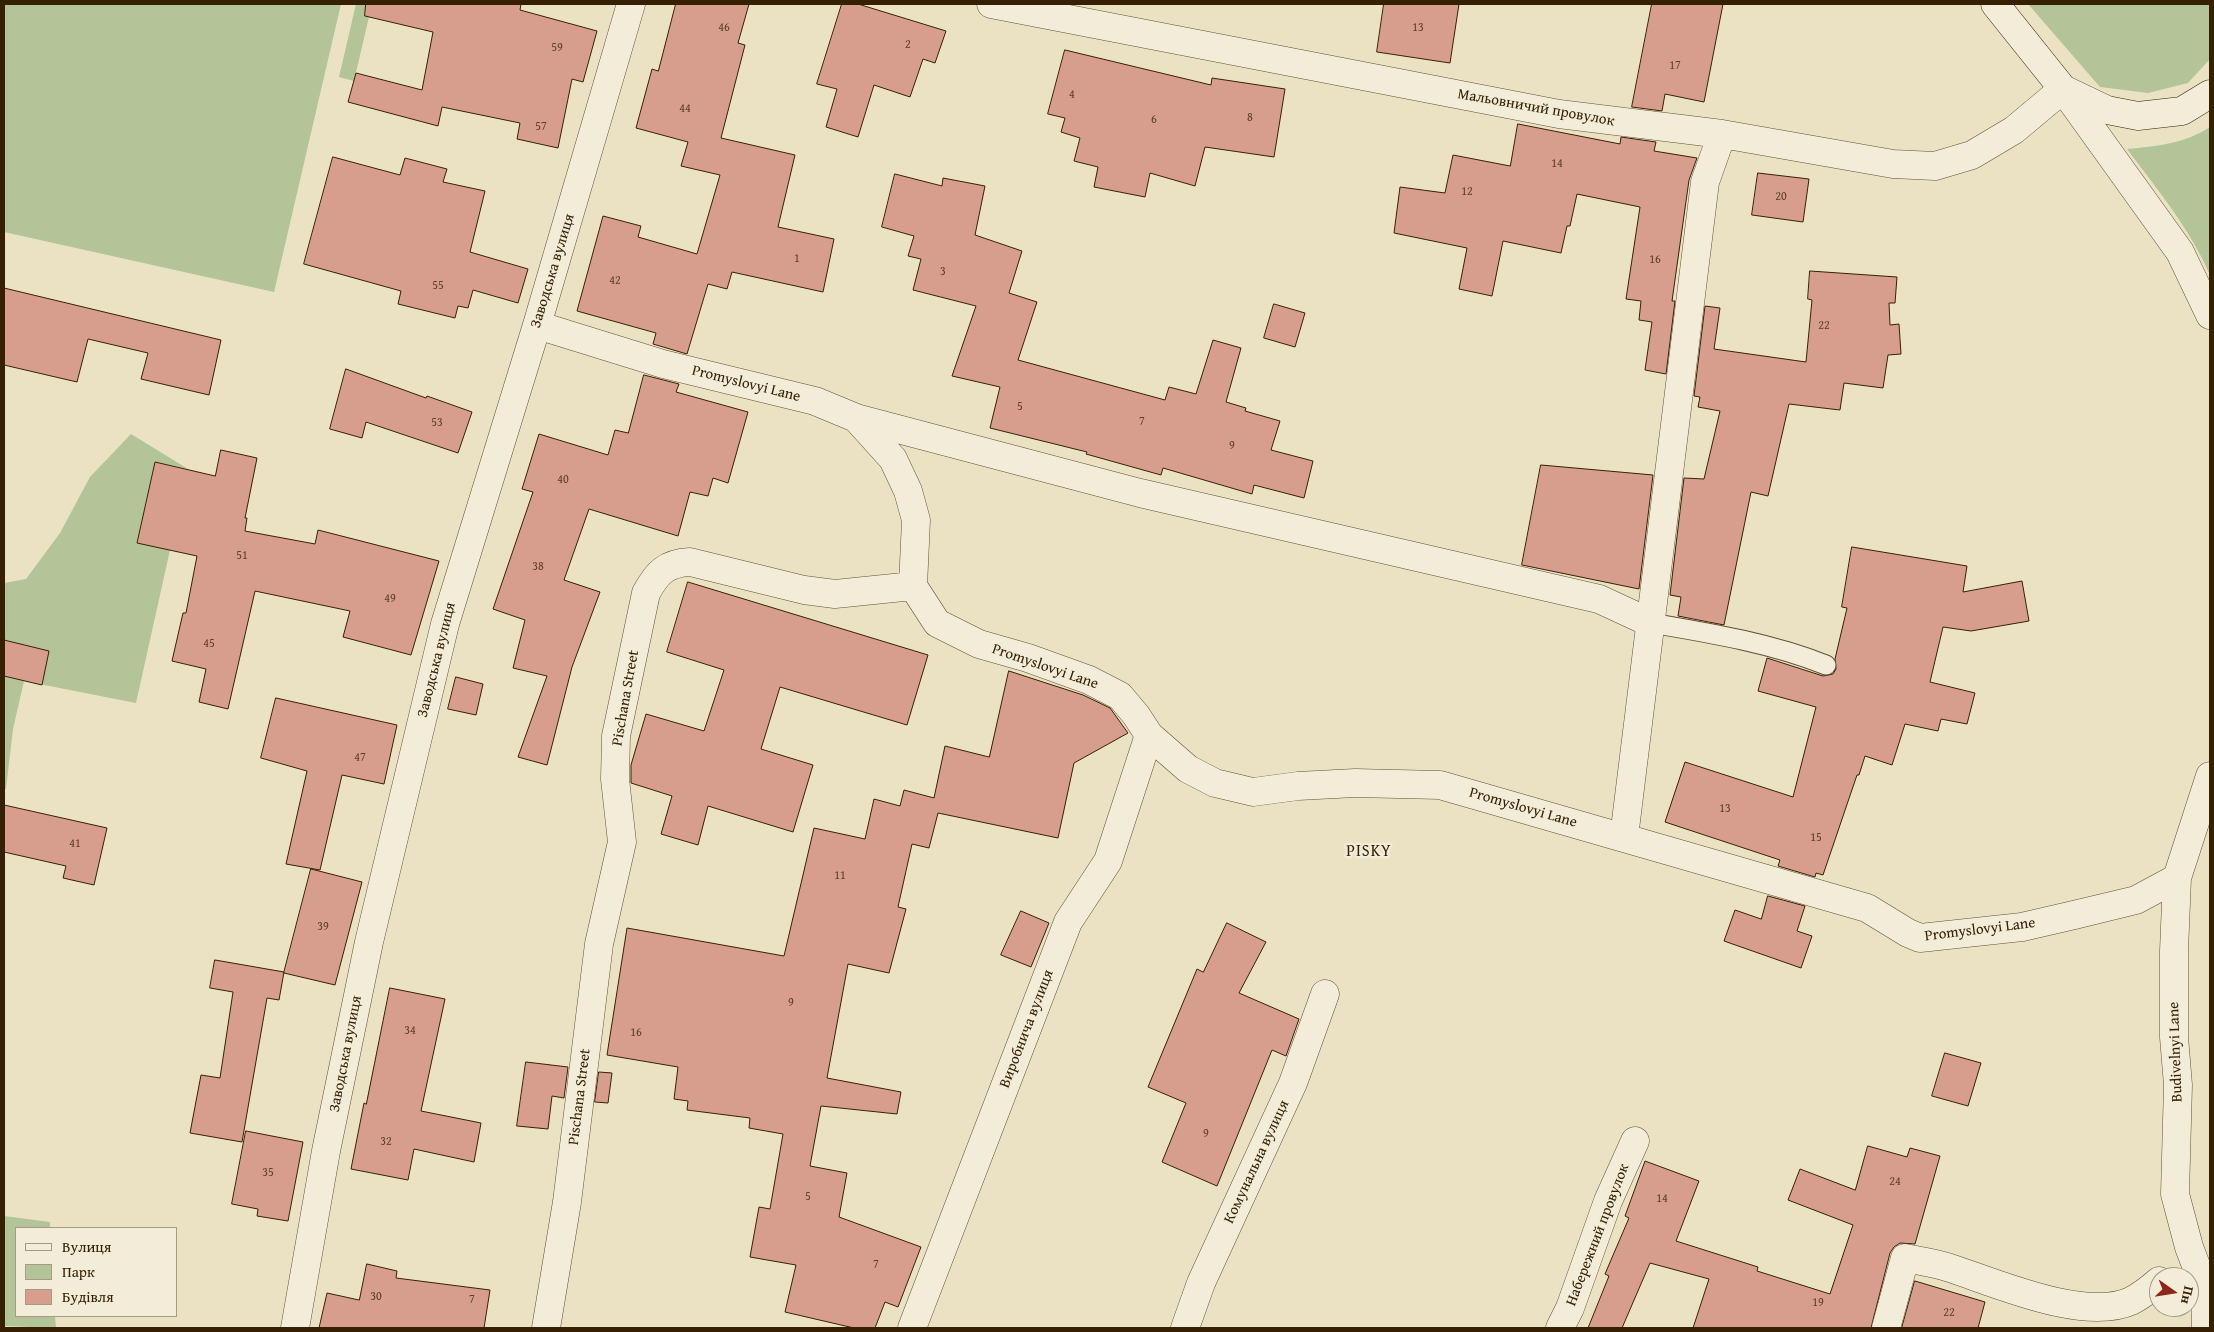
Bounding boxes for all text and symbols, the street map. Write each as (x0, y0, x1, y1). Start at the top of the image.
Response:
house number: 46 (718, 21, 730, 35)
house number: 13 (1412, 21, 1424, 35)
house number: 2 (905, 38, 911, 52)
house number: 59 (551, 41, 563, 55)
house number: 17 (1669, 59, 1681, 73)
street label: Мальовничий провулок (1456, 85, 1616, 131)
house number: 4 (1069, 88, 1075, 102)
house number: 44 (679, 102, 691, 116)
house number: 8 (1247, 111, 1253, 125)
house number: 6 (1151, 113, 1157, 127)
house number: 57 (535, 120, 547, 134)
house number: 14 (1551, 157, 1563, 171)
house number: 12 (1461, 185, 1473, 199)
house number: 20 (1775, 190, 1787, 204)
street label: Заводська вулиця (527, 212, 579, 330)
house number: 1 (794, 252, 800, 266)
house number: 16 (1649, 253, 1661, 267)
house number: 3 (940, 265, 946, 279)
house number: 42 (609, 274, 621, 288)
house number: 55 (432, 279, 444, 293)
house number: 22 (1818, 319, 1830, 333)
street label: Promyslovyi Lane (690, 362, 802, 406)
house number: 5 (1017, 400, 1023, 414)
house number: 7 (1139, 415, 1145, 429)
house number: 53 (431, 416, 443, 430)
house number: 9 (1229, 439, 1235, 453)
house number: 40 (557, 473, 569, 487)
house number: 51 (236, 549, 248, 563)
house number: 38 (532, 560, 544, 574)
house number: 49 (384, 592, 396, 606)
street label: Заводська вулиця (414, 600, 460, 720)
house number: 45 (203, 637, 215, 651)
street label: Promyslovyi Lane (989, 640, 1101, 694)
street label: Pischana Street (609, 649, 643, 747)
house number: 47 (354, 751, 366, 765)
street label: Promyslovyi Lane (1467, 784, 1579, 832)
house number: 13 (1719, 802, 1731, 816)
house number: 15 (1810, 831, 1822, 845)
house number: 41 (69, 837, 81, 851)
district label: PISKY (1346, 842, 1392, 862)
house number: 11 (834, 869, 846, 883)
street label: Promyslovyi Lane (1924, 914, 2036, 946)
house number: 39 (317, 920, 329, 934)
street label: Виробнича вулиця (996, 967, 1058, 1091)
street label: Заводська вулиця (326, 994, 366, 1114)
house number: 9 (788, 996, 794, 1010)
street label: Budivelnyi Lane (2165, 1001, 2187, 1103)
house number: 34 (404, 1024, 416, 1038)
house number: 16 (630, 1026, 642, 1040)
street label: Pischana Street (565, 1048, 595, 1146)
street label: Комунальна вулиця (1221, 1098, 1293, 1226)
house number: 9 (1203, 1127, 1209, 1141)
house number: 32 (380, 1135, 392, 1149)
street label: Набережний провулок (1563, 1161, 1633, 1309)
house number: 35 (262, 1166, 274, 1180)
house number: 24 (1889, 1175, 1901, 1189)
house number: 5 (805, 1190, 811, 1204)
house number: 14 (1656, 1192, 1668, 1206)
legend (15, 1227, 178, 1317)
text: Вулиця (62, 1236, 111, 1257)
house number: 7 (873, 1258, 879, 1272)
text: Парк (62, 1261, 95, 1282)
north arrow (2149, 1267, 2199, 1317)
text: Пн (2176, 1284, 2199, 1306)
text: Будівля (62, 1286, 114, 1307)
house number: 30 (370, 1290, 382, 1304)
house number: 7 (469, 1293, 475, 1307)
house number: 19 (1812, 1296, 1824, 1310)
house number: 22 (1943, 1306, 1955, 1320)

